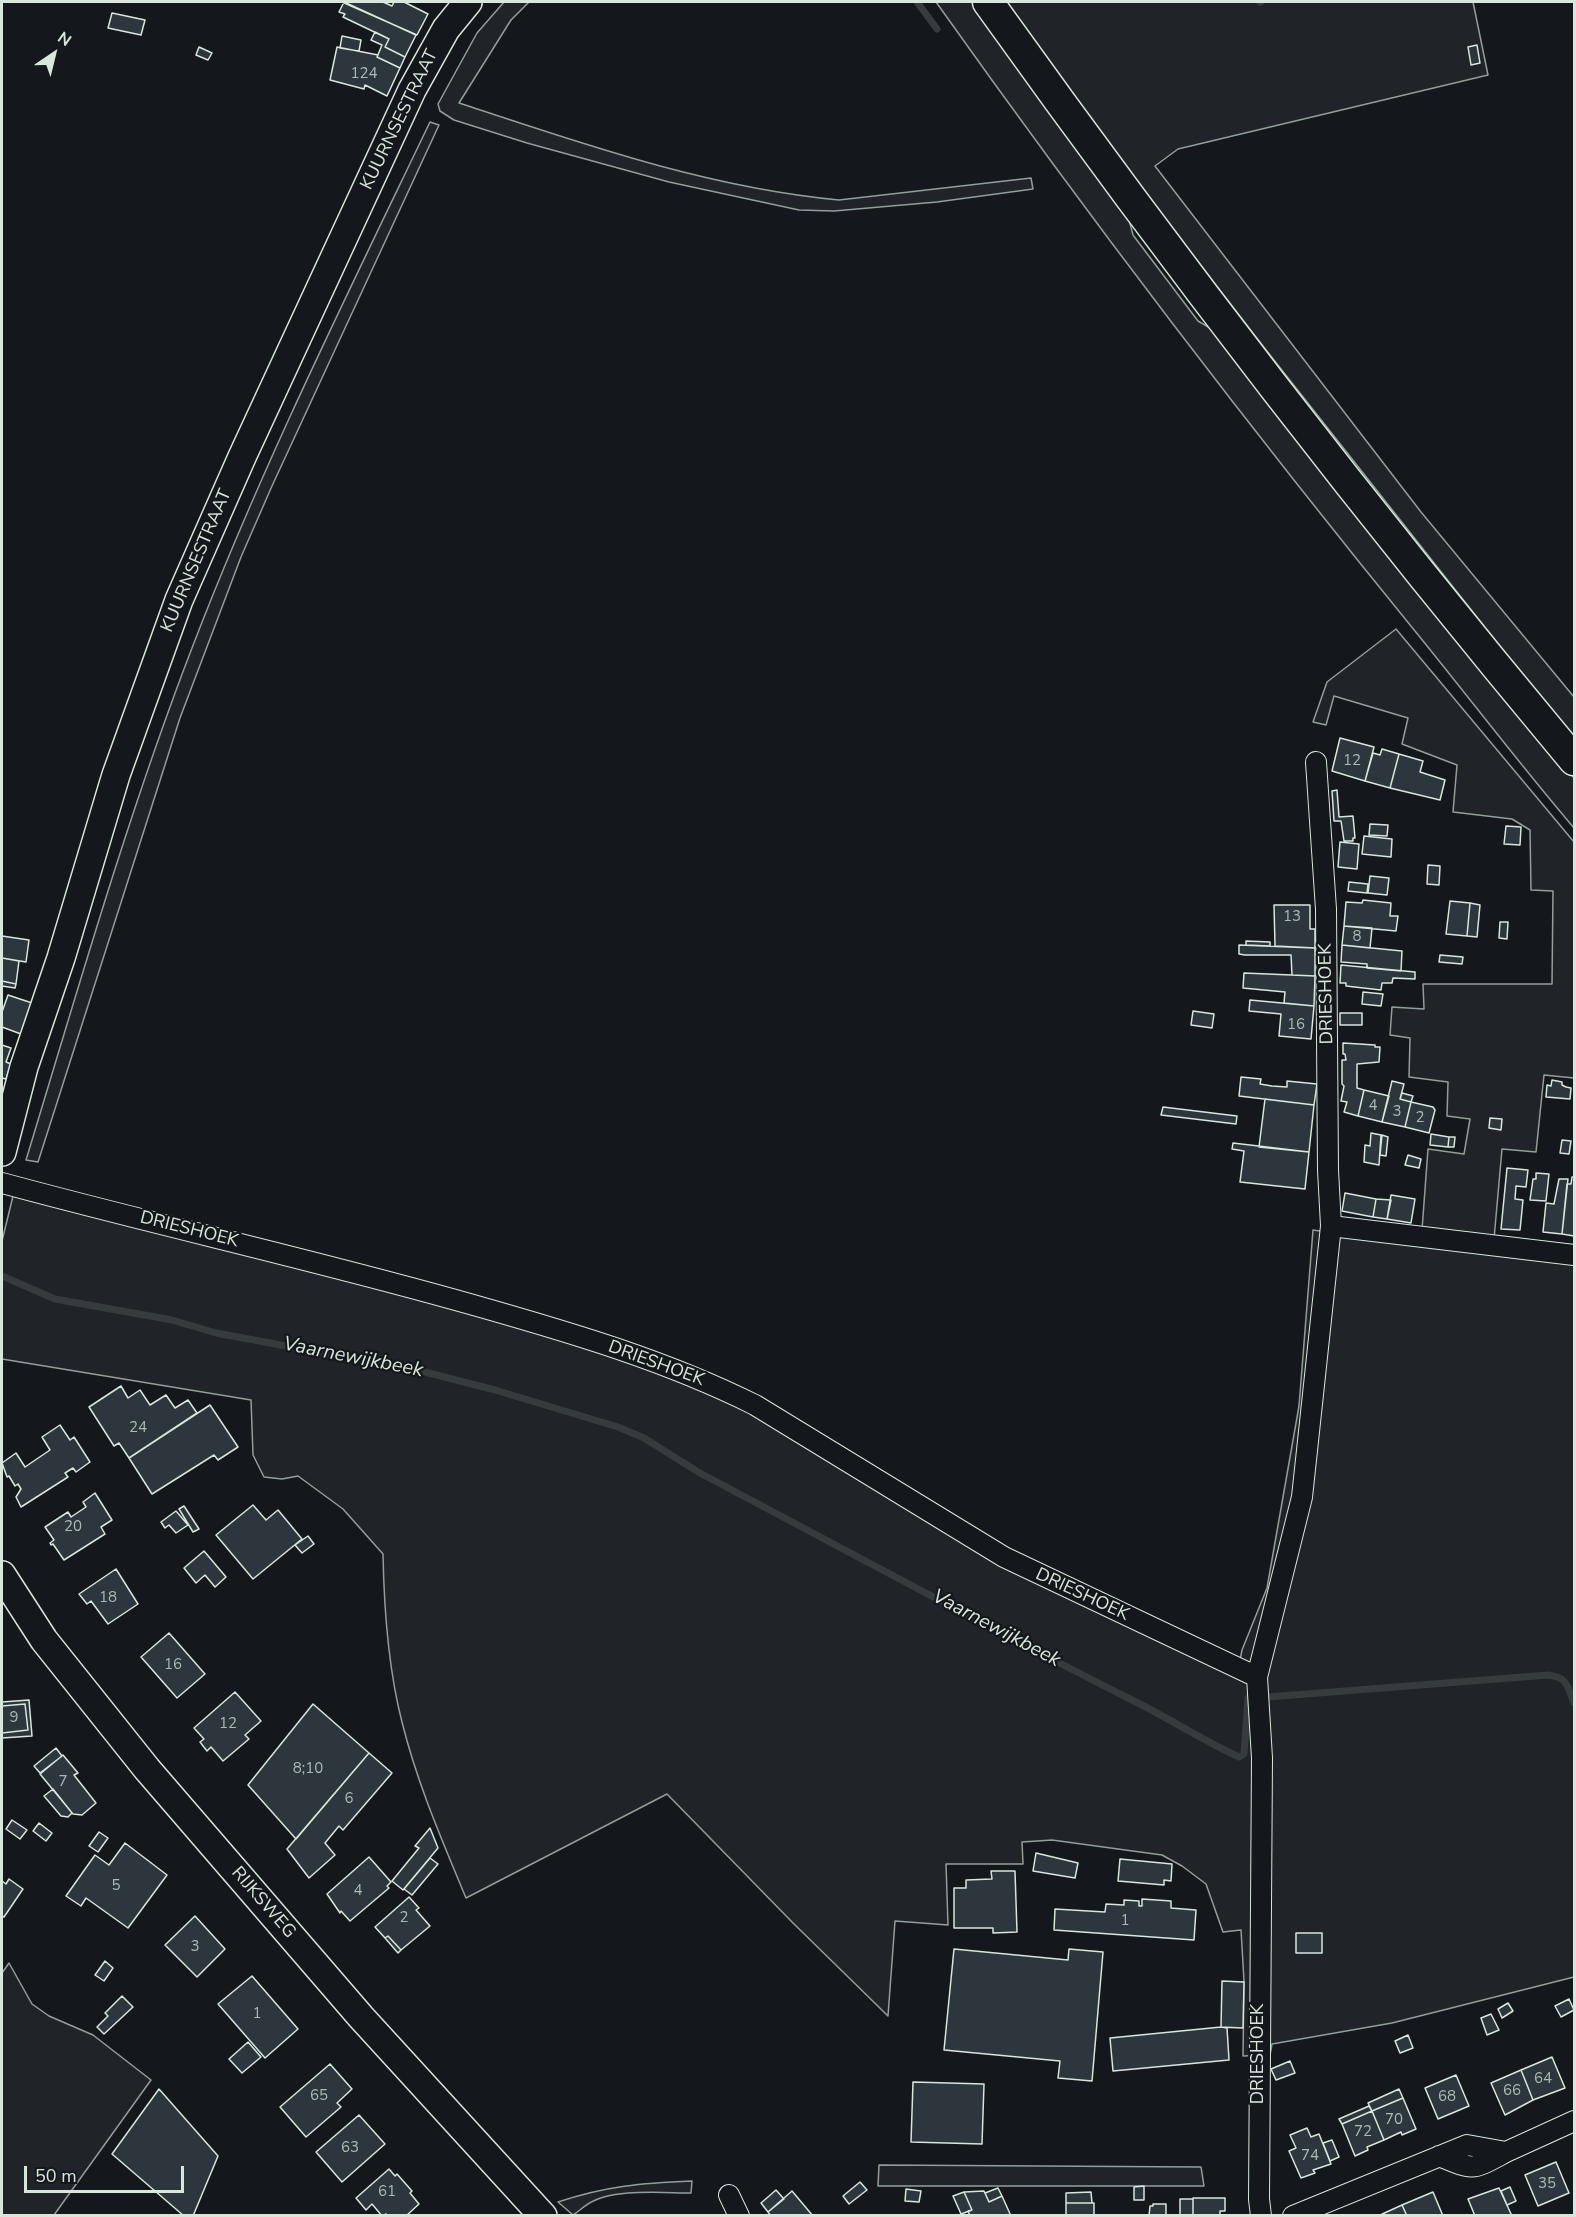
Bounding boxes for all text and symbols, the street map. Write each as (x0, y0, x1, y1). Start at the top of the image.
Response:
north arrow (24, 24, 84, 84)
text: N (53, 27, 76, 52)
street label: KUURNSESTRAAT (357, 46, 443, 194)
house number: 124 (351, 65, 377, 83)
street label: KUURNSESTRAAT (157, 486, 237, 636)
house number: 12 (1343, 752, 1361, 770)
house number: 13 (1283, 908, 1301, 926)
house number: 8 (1353, 928, 1361, 946)
street label: DRIESHOEK (1315, 944, 1339, 1044)
house number: 16 (1287, 1016, 1305, 1034)
house number: 4 (1369, 1097, 1377, 1115)
house number: 3 (1393, 1103, 1401, 1121)
house number: 2 (1416, 1109, 1424, 1127)
street label: DRIESHOEK (138, 1207, 240, 1253)
water label: Vaarnewijkbeek (281, 1333, 425, 1383)
street label: DRIESHOEK (605, 1337, 707, 1391)
house number: 24 (129, 1419, 147, 1437)
house number: 20 (64, 1518, 82, 1536)
street label: DRIESHOEK (1032, 1564, 1132, 1626)
water label: Vaarnewijkbeek (928, 1585, 1064, 1673)
house number: 18 (99, 1589, 117, 1607)
house number: 16 (164, 1656, 182, 1674)
house number: 9 (10, 1709, 18, 1727)
house number: 12 (219, 1715, 237, 1733)
house number: 8;10 (293, 1760, 323, 1778)
house number: 7 (59, 1773, 67, 1791)
house number: 6 (345, 1790, 353, 1808)
street label: RIJKSWEG (226, 1863, 300, 1943)
house number: 5 (112, 1877, 120, 1895)
house number: 4 (354, 1882, 362, 1900)
house number: 2 (400, 1909, 408, 1927)
house number: 1 (1121, 1912, 1129, 1930)
house number: 3 (191, 1938, 199, 1956)
street label: DRIESHOEK (1248, 2004, 1270, 2104)
house number: 1 (253, 2005, 261, 2023)
house number: 64 (1534, 2070, 1552, 2088)
house number: 66 (1503, 2082, 1521, 2100)
house number: 65 (310, 2087, 328, 2105)
house number: 68 (1438, 2088, 1456, 2106)
house number: 70 (1385, 2111, 1403, 2129)
house number: 72 (1354, 2123, 1372, 2141)
house number: 63 (341, 2139, 359, 2157)
house number: 74 (1301, 2147, 1319, 2165)
scale bar (27, 2154, 188, 2192)
text: 50 m (35, 2164, 77, 2188)
house number: 35 (1538, 2175, 1556, 2193)
house number: 61 (378, 2183, 396, 2201)

